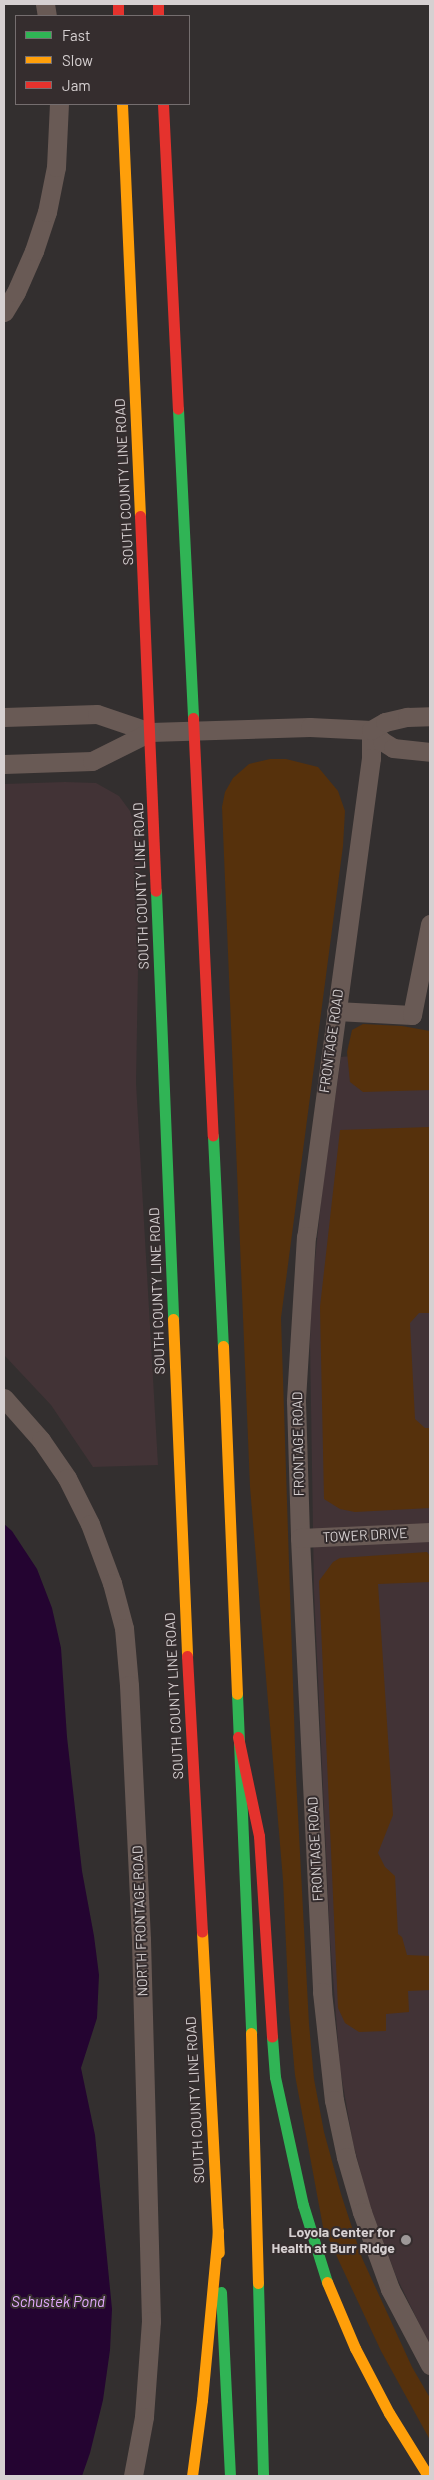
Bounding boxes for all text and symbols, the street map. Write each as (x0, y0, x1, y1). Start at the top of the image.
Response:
legend (15, 15, 190, 105)
text: Fast (62, 26, 90, 44)
text: Slow (62, 51, 93, 69)
text: Jam (62, 76, 91, 94)
street label: SOUTH COUNTY LINE ROAD (111, 398, 137, 566)
street label: SOUTH COUNTY LINE ROAD (130, 802, 152, 970)
street label: FRONTAGE ROAD (315, 988, 347, 1094)
street label: SOUTH COUNTY LINE ROAD (146, 1207, 168, 1375)
street label: FRONTAGE ROAD (289, 1392, 307, 1496)
street label: TOWER DRIVE (322, 1524, 408, 1546)
street label: SOUTH COUNTY LINE ROAD (161, 1612, 187, 1780)
street label: FRONTAGE ROAD (304, 1796, 326, 1902)
street label: NORTH FRONTAGE ROAD (129, 1845, 151, 1997)
street label: SOUTH COUNTY LINE ROAD (182, 2016, 208, 2184)
place label: Loyola Center for Health at Burr Ridge (271, 2224, 395, 2256)
marker: Loyola Center for Health at Burr Ridge (399, 2233, 413, 2247)
water label: Schustek Pond (11, 2293, 105, 2311)

